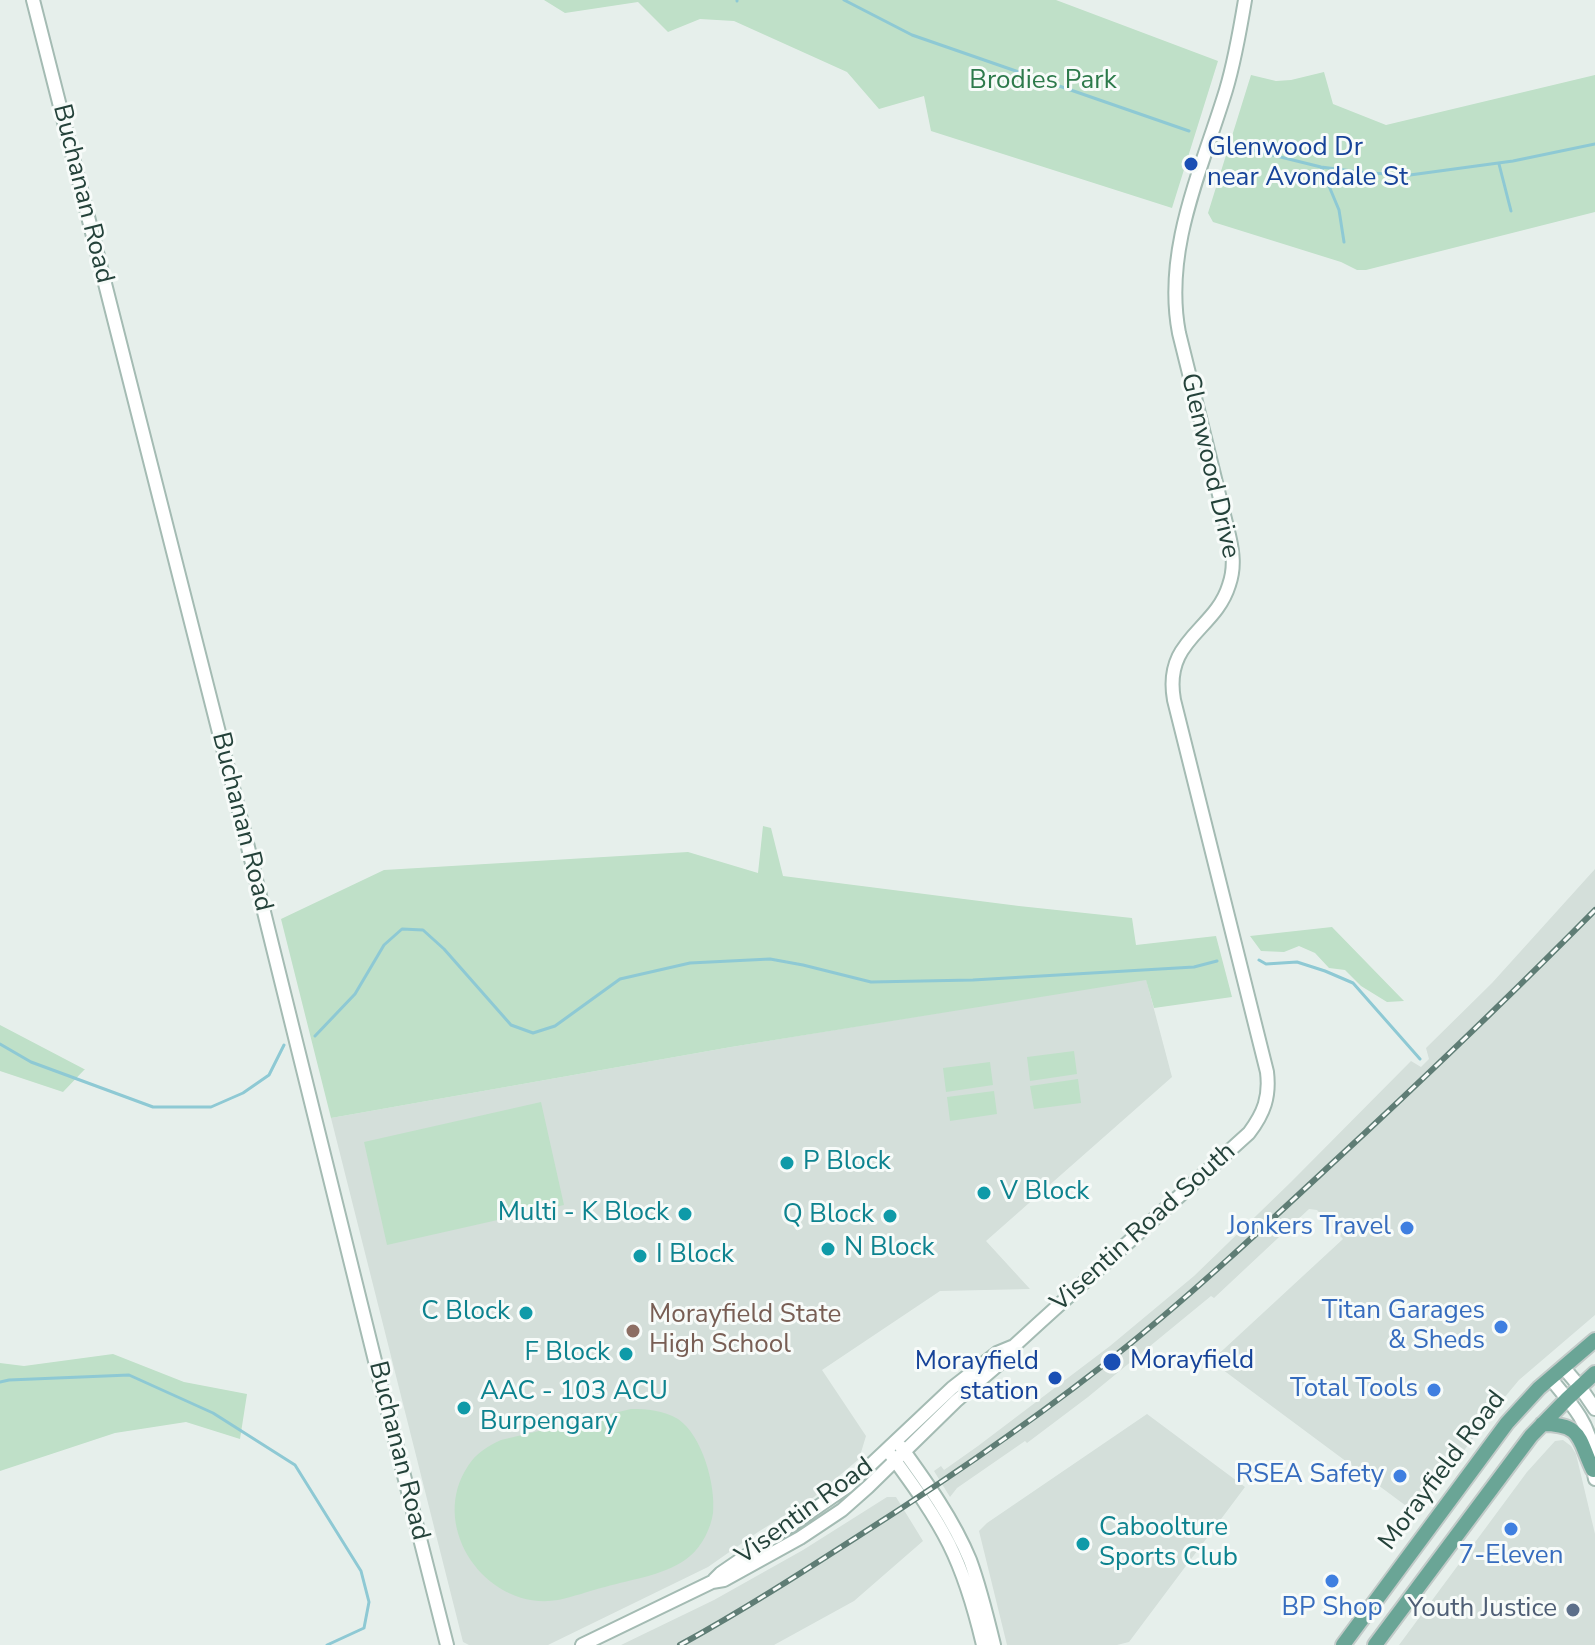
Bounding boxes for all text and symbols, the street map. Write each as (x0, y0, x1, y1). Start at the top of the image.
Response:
park label: Brodies Park (969, 66, 1117, 98)
street label: Buchanan Road (45, 101, 119, 287)
place label: Glenwood Dr near Avondale St (1207, 133, 1408, 194)
marker: Glenwood Dr near Avondale St (1182, 155, 1200, 173)
street label: Glenwood Drive (1173, 370, 1245, 562)
street label: Buchanan Road (204, 729, 278, 915)
street label: Visentin Road South (1045, 1137, 1243, 1319)
place label: P Block (803, 1147, 891, 1179)
marker: P Block (778, 1154, 796, 1172)
place label: V Block (1000, 1177, 1089, 1209)
marker: V Block (975, 1184, 993, 1202)
place label: Multi - K Block (498, 1198, 669, 1230)
place label: Q Block (783, 1200, 874, 1232)
marker: Multi - K Block (676, 1205, 694, 1223)
marker: Q Block (881, 1207, 899, 1225)
place label: Jonkers Travel (1227, 1212, 1391, 1244)
marker: Jonkers Travel (1398, 1219, 1416, 1237)
place label: N Block (844, 1233, 935, 1265)
place label: I Block (656, 1240, 734, 1272)
marker: N Block (819, 1240, 837, 1258)
marker: I Block (631, 1247, 649, 1265)
place label: Titan Garages & Sheds (1322, 1296, 1485, 1358)
place label: C Block (421, 1297, 510, 1329)
place label: Morayfield State High School (649, 1300, 841, 1362)
marker: C Block (517, 1304, 535, 1322)
marker: Titan Garages & Sheds (1492, 1318, 1510, 1336)
marker: Morayfield State High School (624, 1322, 642, 1340)
place label: F Block (524, 1338, 610, 1370)
marker: F Block (617, 1345, 635, 1363)
place label: Morayfield (1130, 1346, 1254, 1378)
place label: Morayfield station (915, 1347, 1039, 1408)
marker: Morayfield (1101, 1351, 1123, 1373)
street label: Buchanan Road (361, 1358, 435, 1544)
marker: Morayfield station (1046, 1369, 1064, 1387)
place label: Total Tools (1290, 1374, 1418, 1406)
place label: AAC - 103 ACU Burpengary (480, 1377, 668, 1438)
marker: Total Tools (1425, 1381, 1443, 1399)
street label: Morayfield Road (1373, 1385, 1513, 1557)
marker: AAC - 103 ACU Burpengary (455, 1399, 473, 1417)
street label: Visentin Road (730, 1452, 880, 1572)
place label: RSEA Safety (1236, 1460, 1384, 1492)
marker: RSEA Safety (1391, 1467, 1409, 1485)
place label: Caboolture Sports Club (1099, 1513, 1238, 1574)
marker: 7-Eleven (1502, 1520, 1520, 1538)
marker: Caboolture Sports Club (1074, 1535, 1092, 1553)
place label: 7-Eleven (1459, 1541, 1563, 1573)
marker: BP Shop (1323, 1572, 1341, 1590)
place label: BP Shop (1281, 1593, 1383, 1625)
place label: Youth Justice (1408, 1594, 1557, 1626)
marker: Youth Justice (1564, 1601, 1582, 1619)

